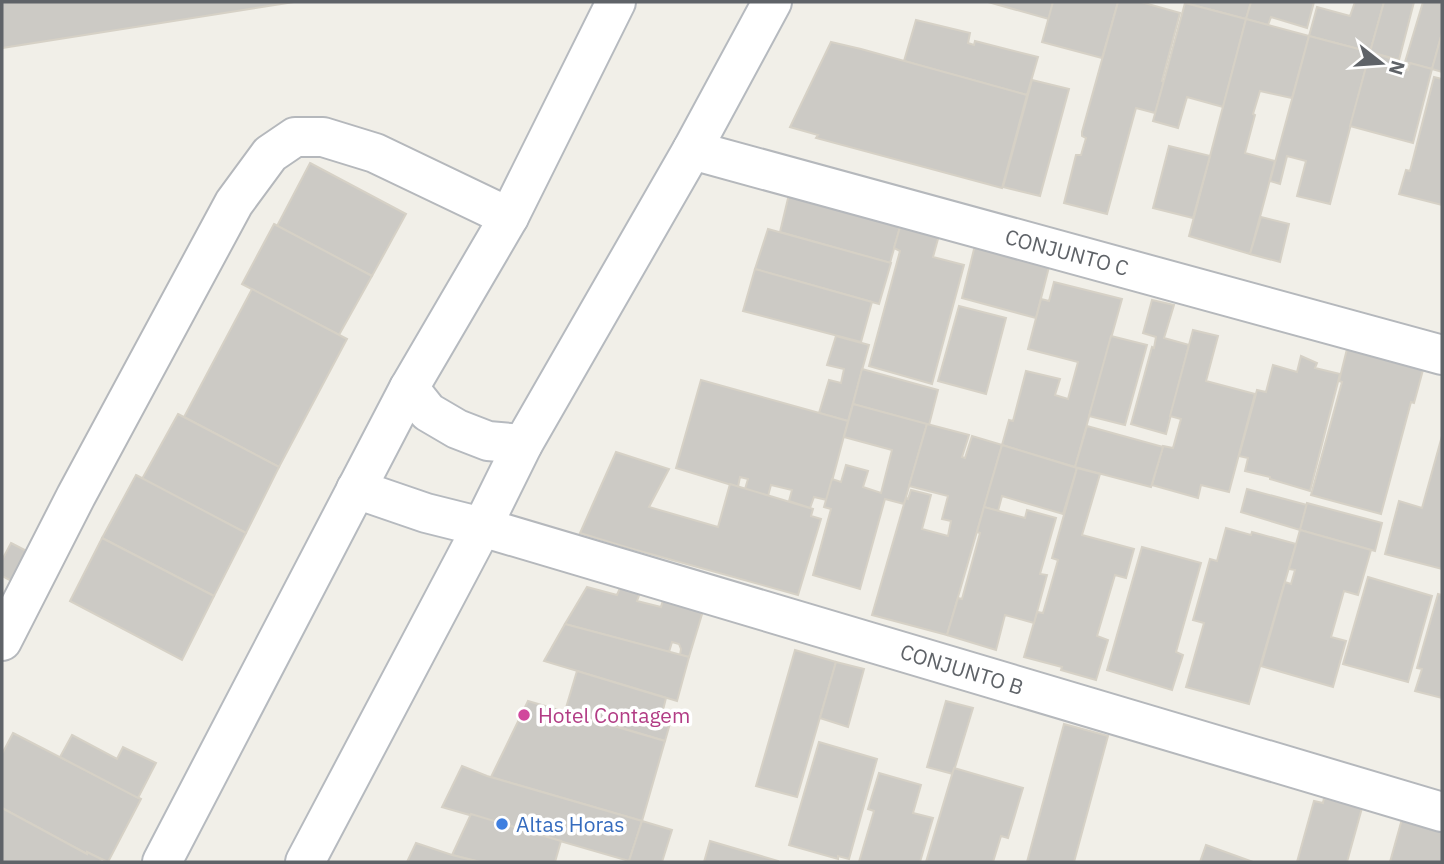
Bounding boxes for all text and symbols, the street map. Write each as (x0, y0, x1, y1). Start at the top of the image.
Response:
north arrow (1346, 28, 1416, 98)
text: N (1384, 58, 1411, 78)
street label: CONJUNTO C (1002, 222, 1132, 282)
street label: CONJUNTO B (897, 637, 1027, 701)
place label: Hotel Contagem (538, 701, 690, 729)
marker: Hotel Contagem (516, 707, 532, 723)
place label: Altas Horas (516, 810, 625, 838)
marker: Altas Horas (494, 816, 510, 832)

